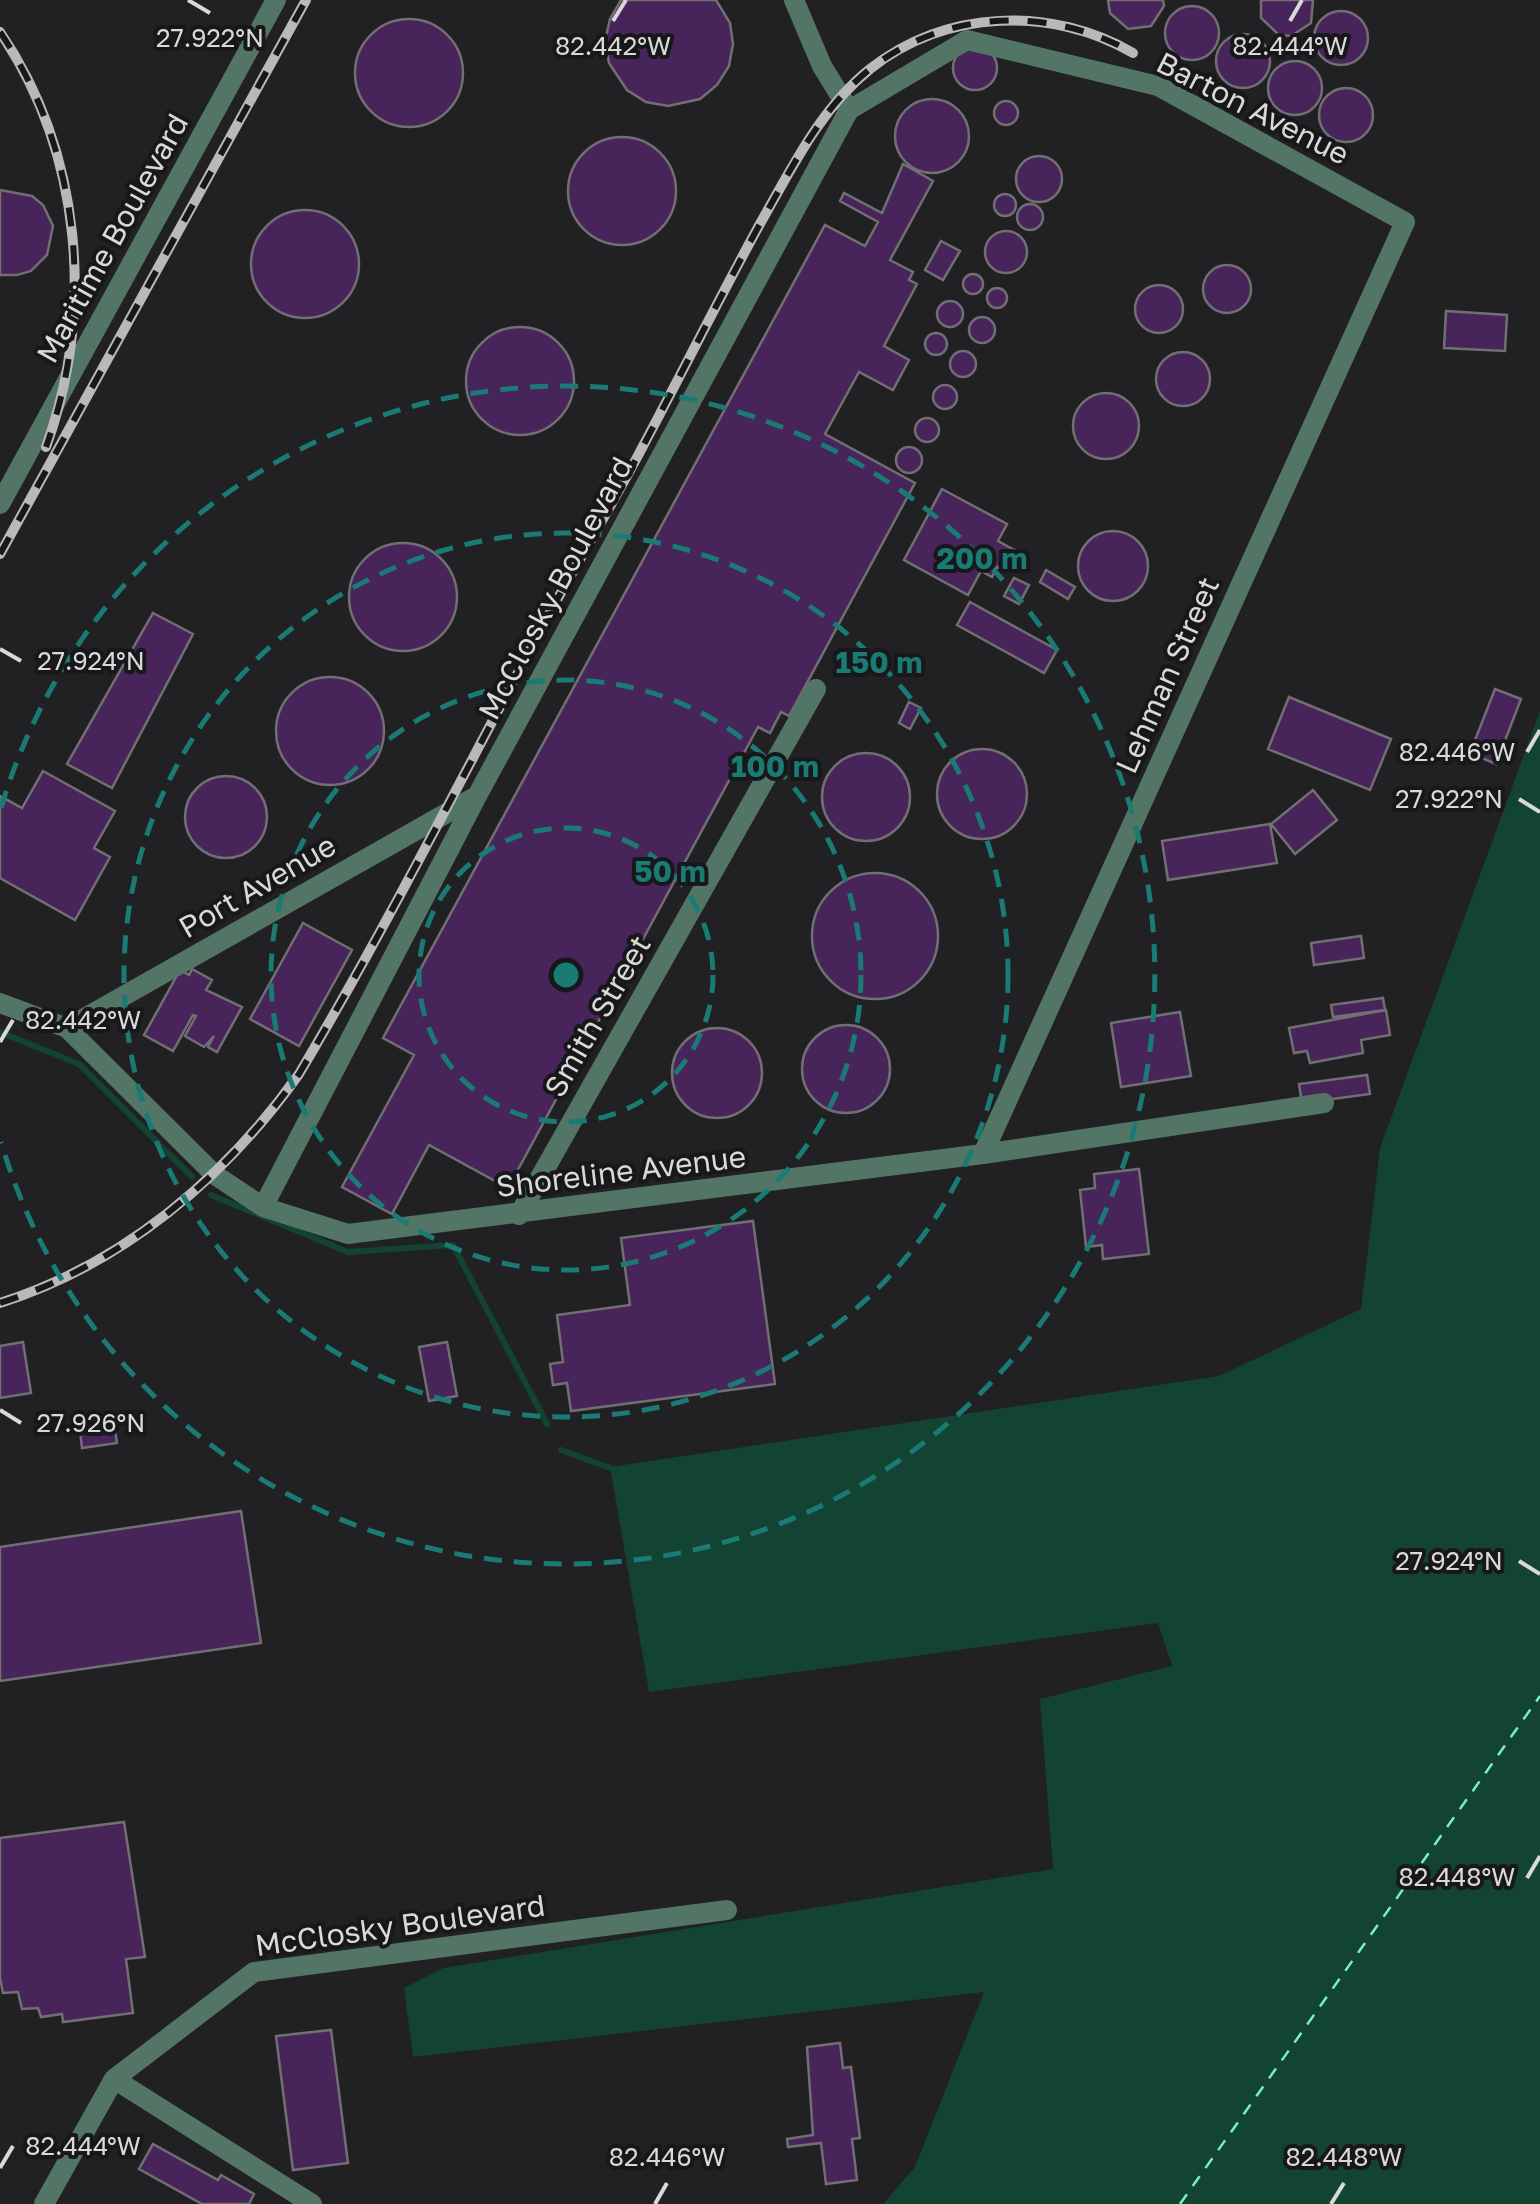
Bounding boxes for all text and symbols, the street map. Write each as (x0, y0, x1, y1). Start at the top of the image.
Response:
text: 27.922°N (156, 22, 264, 53)
text: 82.442°W (555, 30, 671, 61)
text: 82.444°W (1232, 30, 1348, 61)
street label: Barton Avenue (1151, 44, 1355, 172)
street label: Maritime Boulevard (29, 107, 195, 369)
street label: McClosky Boulevard (470, 450, 640, 726)
text: 200 m (936, 540, 1028, 576)
street label: Lehman Street (1108, 571, 1226, 779)
text: 150 m (836, 644, 923, 680)
text: 27.924°N (37, 645, 145, 676)
text: 82.446°W (1399, 736, 1515, 767)
text: 100 m (731, 748, 819, 784)
text: 27.922°N (1395, 783, 1503, 814)
street label: Port Avenue (172, 827, 342, 945)
text: 50 m (634, 853, 706, 889)
street label: Smith Street (536, 929, 658, 1103)
centre of rings (548, 957, 584, 993)
text: 82.442°W (25, 1004, 141, 1035)
street label: Shoreline Avenue (494, 1138, 748, 1204)
text: 27.926°N (37, 1407, 145, 1438)
text: 27.924°N (1395, 1545, 1503, 1576)
text: 82.448°W (1399, 1861, 1515, 1892)
street label: McClosky Boulevard (253, 1887, 547, 1963)
text: 82.444°W (25, 2130, 141, 2161)
text: 82.446°W (609, 2141, 725, 2172)
text: 82.448°W (1286, 2141, 1402, 2172)

